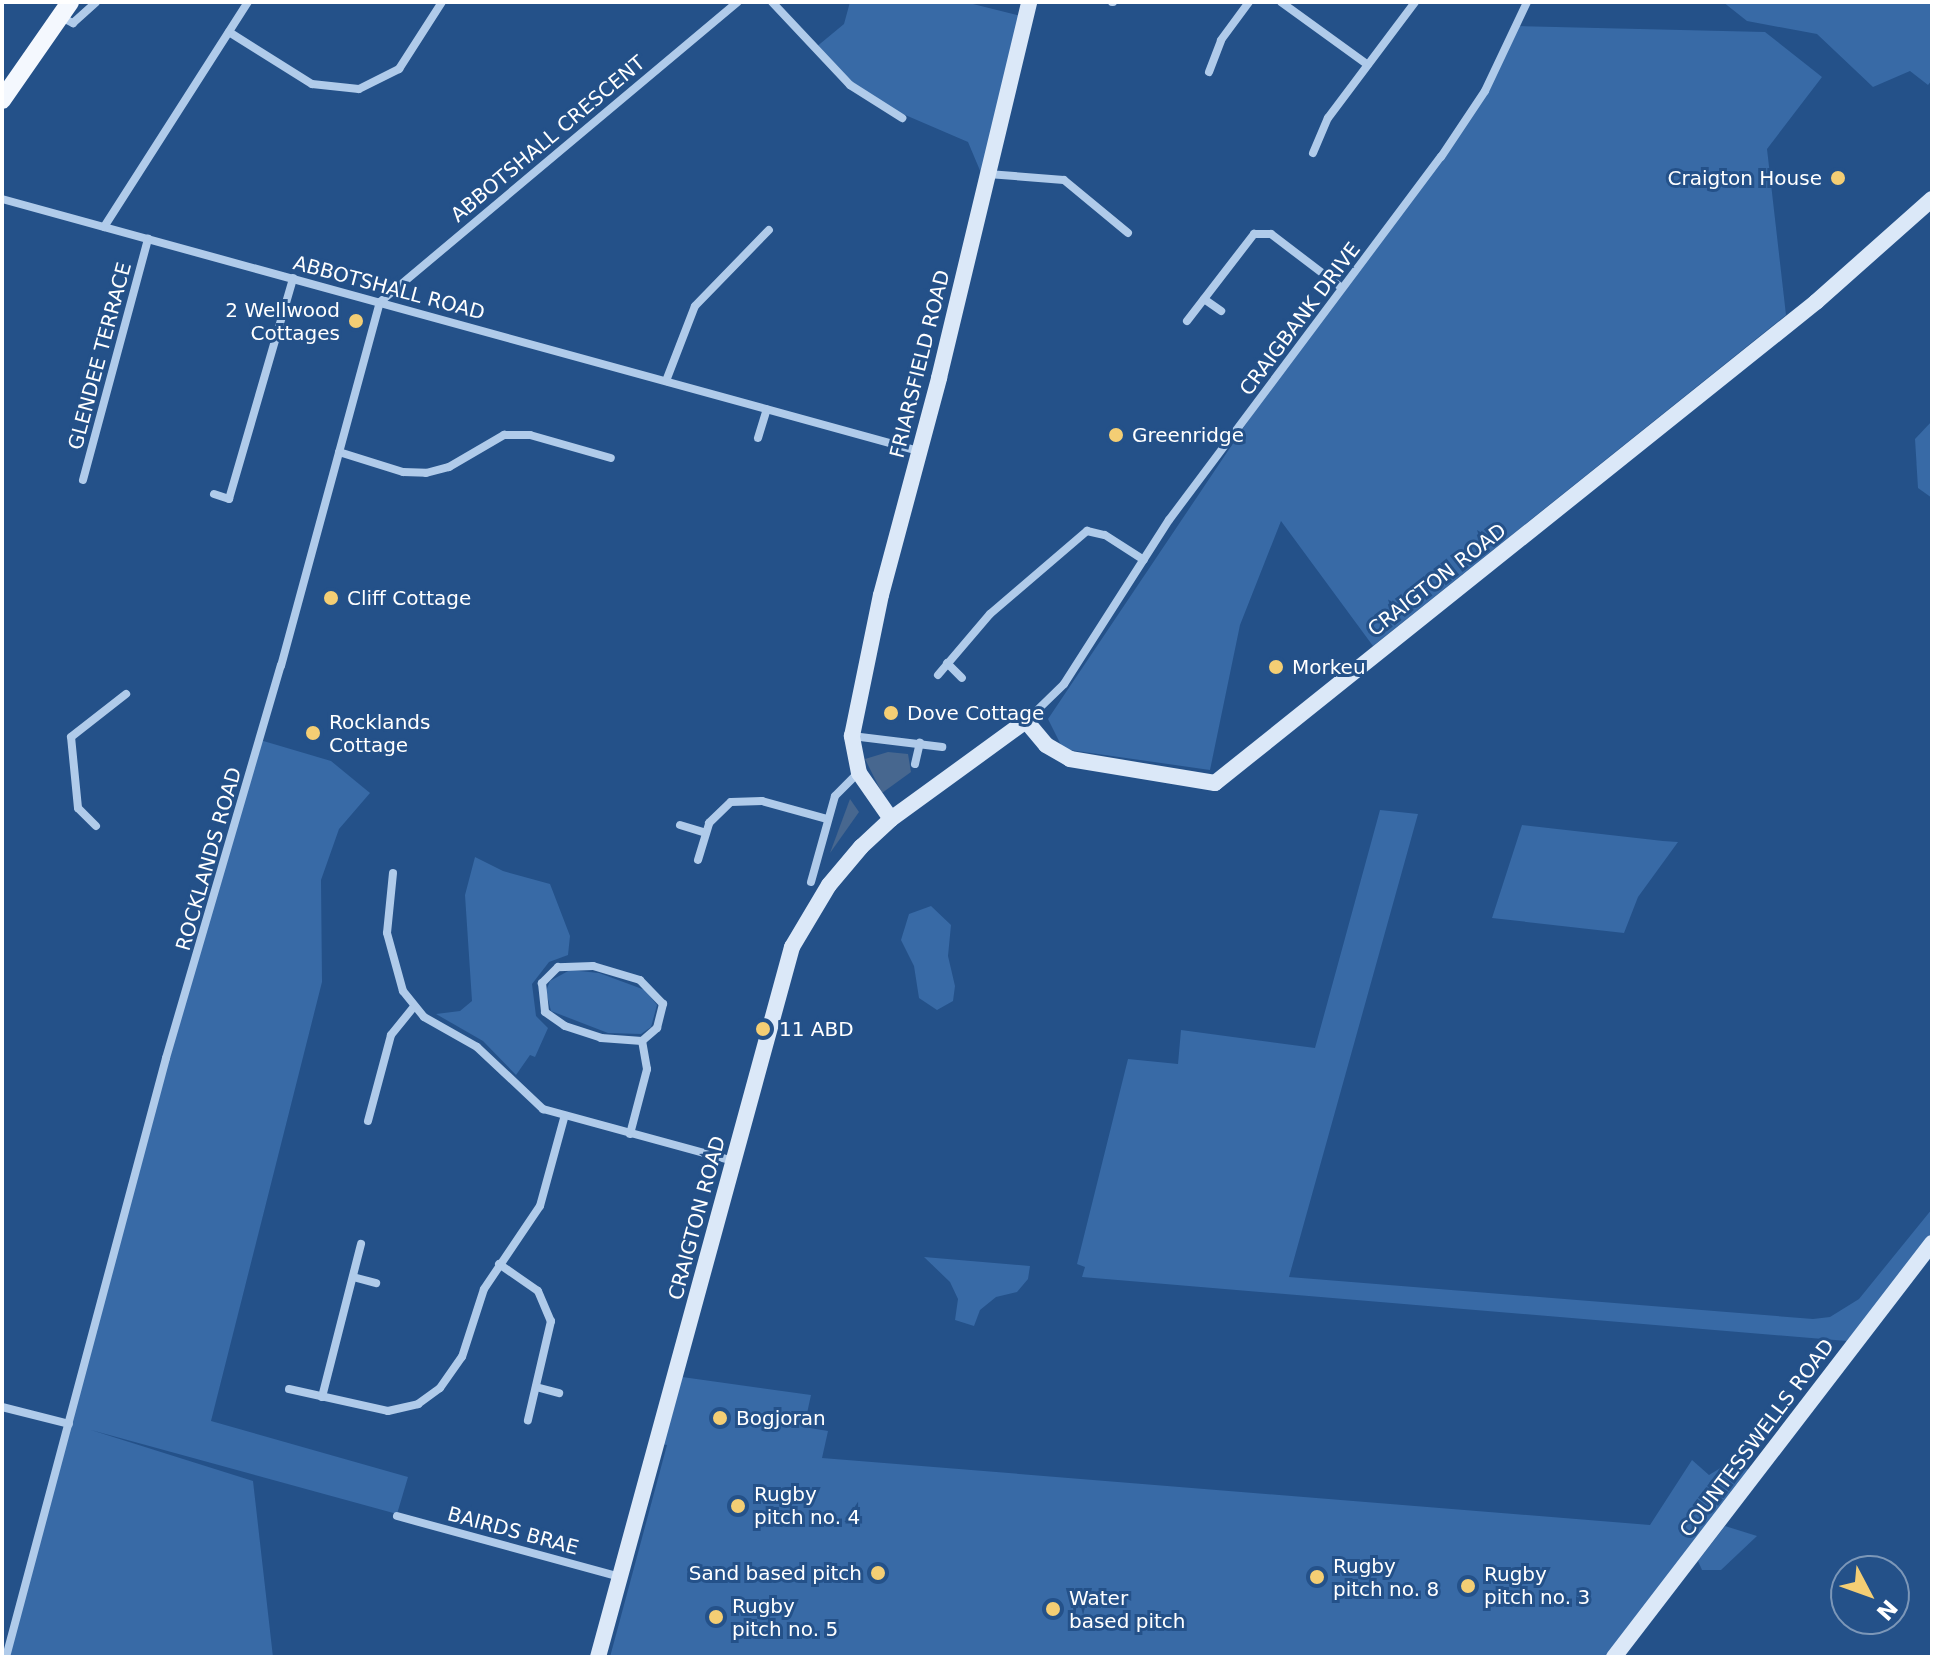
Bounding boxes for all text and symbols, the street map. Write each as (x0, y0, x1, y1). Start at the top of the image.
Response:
street label: ABBOTSHALL CRESCENT (446, 51, 650, 227)
place label: Craigton House (1668, 166, 1822, 190)
marker: Craigton House (1829, 169, 1847, 187)
street label: CRAIGBANK DRIVE (1235, 238, 1365, 400)
street label: ABBOTSHALL ROAD (291, 251, 487, 325)
street label: GLENDEE TERRACE (63, 260, 137, 452)
street label: FRIARSFIELD ROAD (885, 268, 955, 460)
place label: 2 Wellwood Cottages (225, 298, 340, 345)
marker: 2 Wellwood Cottages (347, 312, 365, 330)
place label: Greenridge (1132, 423, 1244, 447)
marker: Greenridge (1107, 426, 1125, 444)
street label: CRAIGTON ROAD (1363, 519, 1511, 641)
place label: Cliff Cottage (347, 586, 471, 610)
marker: Cliff Cottage (322, 589, 340, 607)
place label: Morkeu (1292, 655, 1366, 679)
marker: Morkeu (1267, 658, 1285, 676)
place label: Dove Cottage (907, 701, 1044, 725)
marker: Dove Cottage (882, 704, 900, 722)
place label: Rocklands Cottage (329, 710, 430, 757)
marker: Rocklands Cottage (304, 724, 322, 742)
street label: ROCKLANDS ROAD (171, 764, 247, 954)
place label: 11 ABD (779, 1017, 854, 1041)
marker: 11 ABD (754, 1020, 772, 1038)
street label: CRAIGTON ROAD (664, 1133, 730, 1303)
street label: COUNTESSWELLS ROAD (1675, 1334, 1839, 1542)
place label: Bogjoran (736, 1406, 826, 1430)
marker: Bogjoran (711, 1409, 729, 1427)
place label: Rugby pitch no. 4 (754, 1482, 860, 1529)
marker: Rugby pitch no. 4 (729, 1497, 747, 1515)
street label: BAIRDS BRAE (445, 1502, 581, 1560)
place label: Rugby pitch no. 8 (1333, 1554, 1439, 1601)
north arrow (1830, 1555, 1910, 1635)
place label: Sand based pitch (689, 1561, 862, 1585)
place label: Rugby pitch no. 3 (1484, 1562, 1590, 1609)
marker: Sand based pitch (869, 1564, 887, 1582)
marker: Rugby pitch no. 8 (1308, 1568, 1326, 1586)
marker: Rugby pitch no. 3 (1459, 1577, 1477, 1595)
place label: Water based pitch (1069, 1586, 1185, 1633)
place label: Rugby pitch no. 5 (732, 1594, 838, 1641)
text: N (1872, 1595, 1902, 1625)
marker: Water based pitch (1044, 1600, 1062, 1618)
marker: Rugby pitch no. 5 (707, 1608, 725, 1626)

